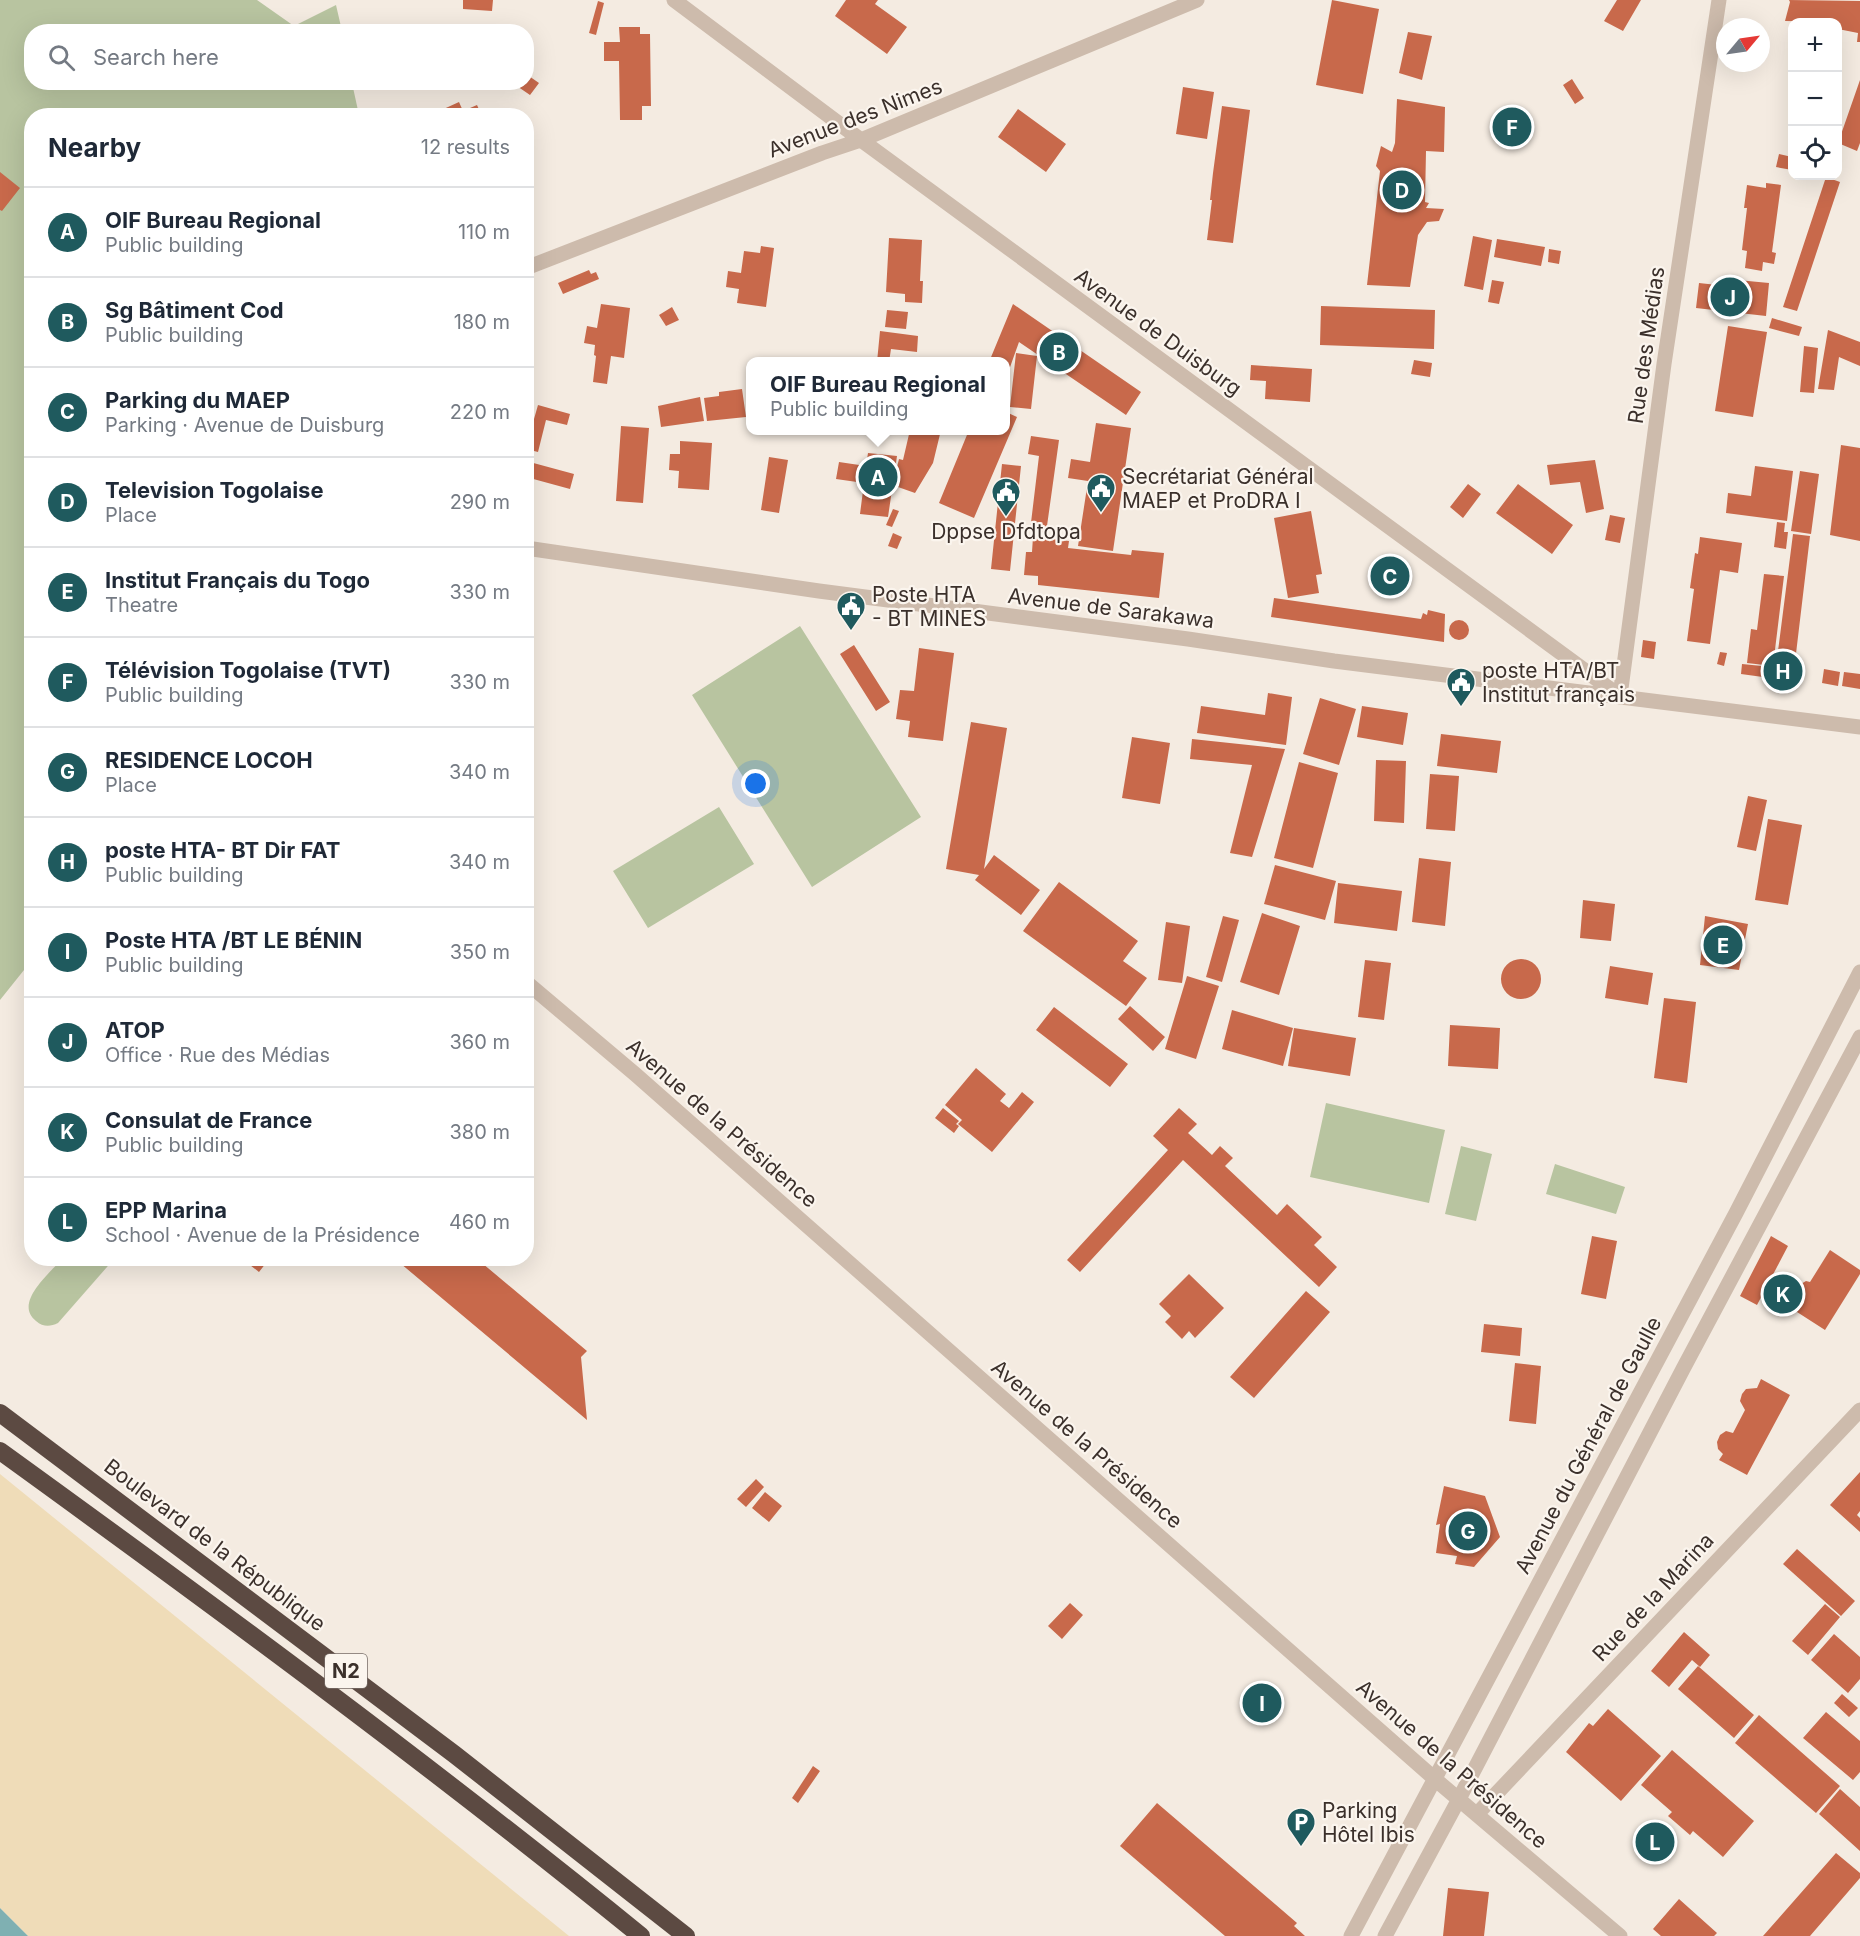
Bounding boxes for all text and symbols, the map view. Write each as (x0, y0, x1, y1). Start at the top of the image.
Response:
north arrow (1716, 18, 1770, 72)
map controls (1788, 18, 1842, 180)
button: + (1788, 18, 1842, 72)
search box (24, 24, 534, 90)
icon: search (45, 41, 78, 74)
text: Search here (93, 44, 219, 70)
button: − (1788, 72, 1842, 126)
street label: Avenue des Nimes (764, 73, 946, 163)
pin: F (1492, 104, 1532, 150)
button: locate (1788, 126, 1842, 180)
text: Nearby (48, 132, 141, 163)
text: 12 results (421, 135, 510, 159)
pin: D (1382, 168, 1422, 213)
text: OIF Bureau Regional (105, 207, 321, 233)
text: A (60, 220, 75, 244)
text: 110 m (458, 220, 510, 244)
text: Public building (105, 233, 244, 257)
street label: Avenue de Duisburg (1070, 263, 1246, 401)
street label: Rue des Médias (1623, 265, 1669, 425)
pin: J (1710, 274, 1750, 320)
text: Sg Bâtiment Cod (105, 297, 284, 323)
text: B (61, 310, 74, 334)
text: 180 m (454, 310, 510, 334)
text: Public building (105, 323, 244, 347)
pin: B (1040, 330, 1078, 374)
popup (746, 357, 1010, 435)
text: OIF Bureau Regional (770, 371, 986, 397)
text: Parking du MAEP (105, 387, 290, 413)
text: Public building (770, 397, 909, 421)
text: C (60, 400, 75, 424)
text: 220 m (450, 400, 510, 424)
text: Parking · Avenue de Duisburg (105, 413, 384, 437)
pin: A (858, 454, 898, 500)
place label: Secrétariat Général MAEP et ProDRA I (1122, 464, 1314, 513)
public building icon: Secrétariat Général MAEP et ProDRA I (1085, 472, 1117, 514)
public building icon: Dppse Dfdtopa (990, 476, 1022, 518)
text: Television Togolaise (105, 477, 324, 503)
text: D (60, 490, 75, 514)
text: 290 m (450, 490, 510, 514)
text: Place (105, 503, 157, 527)
place label: Dppse Dfdtopa (931, 519, 1081, 544)
pin: C (1370, 554, 1410, 598)
text: Institut Français du Togo (105, 567, 370, 593)
text: E (61, 580, 74, 604)
text: 330 m (450, 580, 510, 604)
place label: Poste HTA - BT MINES (872, 582, 986, 631)
street label: Avenue de Sarakawa (1006, 583, 1216, 633)
public building icon: Poste HTA - BT MINES (835, 590, 867, 632)
text: Theatre (105, 593, 178, 617)
pin: H (1764, 648, 1802, 694)
text: Télévision Togolaise (TVT) (105, 657, 391, 683)
place label: poste HTA/BT Institut français (1482, 658, 1635, 707)
public building icon: poste HTA/BT Institut français (1445, 666, 1477, 708)
text: F (62, 670, 73, 694)
text: 330 m (450, 670, 510, 694)
text: Public building (105, 683, 244, 707)
text: RESIDENCE LOCOH (105, 747, 313, 773)
text: G (60, 760, 75, 784)
text: 340 m (449, 760, 510, 784)
your location (741, 769, 770, 798)
text: Place (105, 773, 157, 797)
text: poste HTA- BT Dir FAT (105, 837, 340, 863)
text: H (60, 850, 75, 874)
text: 340 m (449, 850, 510, 874)
text: Public building (105, 863, 244, 887)
pin: E (1704, 922, 1742, 968)
text: Poste HTA /BT LE BÉNIN (105, 927, 362, 953)
text: I (65, 940, 70, 964)
text: 350 m (450, 940, 510, 964)
text: Public building (105, 953, 244, 977)
text: ATOP (105, 1017, 165, 1043)
text: J (62, 1030, 73, 1054)
text: 360 m (449, 1030, 510, 1054)
street label: Avenue de la Présidence (621, 1033, 823, 1213)
text: Office · Rue des Médias (105, 1043, 330, 1067)
text: Consulat de France (105, 1107, 312, 1133)
text: K (60, 1120, 75, 1144)
text: 380 m (450, 1120, 510, 1144)
text: Public building (105, 1133, 244, 1157)
text: EPP Marina (105, 1197, 227, 1223)
text: L (62, 1210, 73, 1234)
text: 460 m (449, 1210, 510, 1234)
text: School · Avenue de la Présidence (105, 1223, 420, 1247)
pin: K (1764, 1272, 1802, 1316)
street label: Avenue du Général de Gaulle (1509, 1312, 1667, 1578)
street label: Avenue de la Présidence (986, 1354, 1188, 1534)
street label: Boulevard de la République (99, 1454, 331, 1636)
pin: G (1448, 1508, 1488, 1553)
street label: Rue de la Marina (1587, 1528, 1719, 1666)
road number: N2 (325, 1654, 367, 1688)
street label: Avenue de la Présidence (1351, 1674, 1553, 1854)
pin: I (1242, 1680, 1282, 1726)
place label: Parking Hôtel Ibis (1322, 1798, 1415, 1847)
parking icon: Parking Hôtel Ibis (1285, 1806, 1317, 1848)
pin: L (1636, 1820, 1674, 1864)

